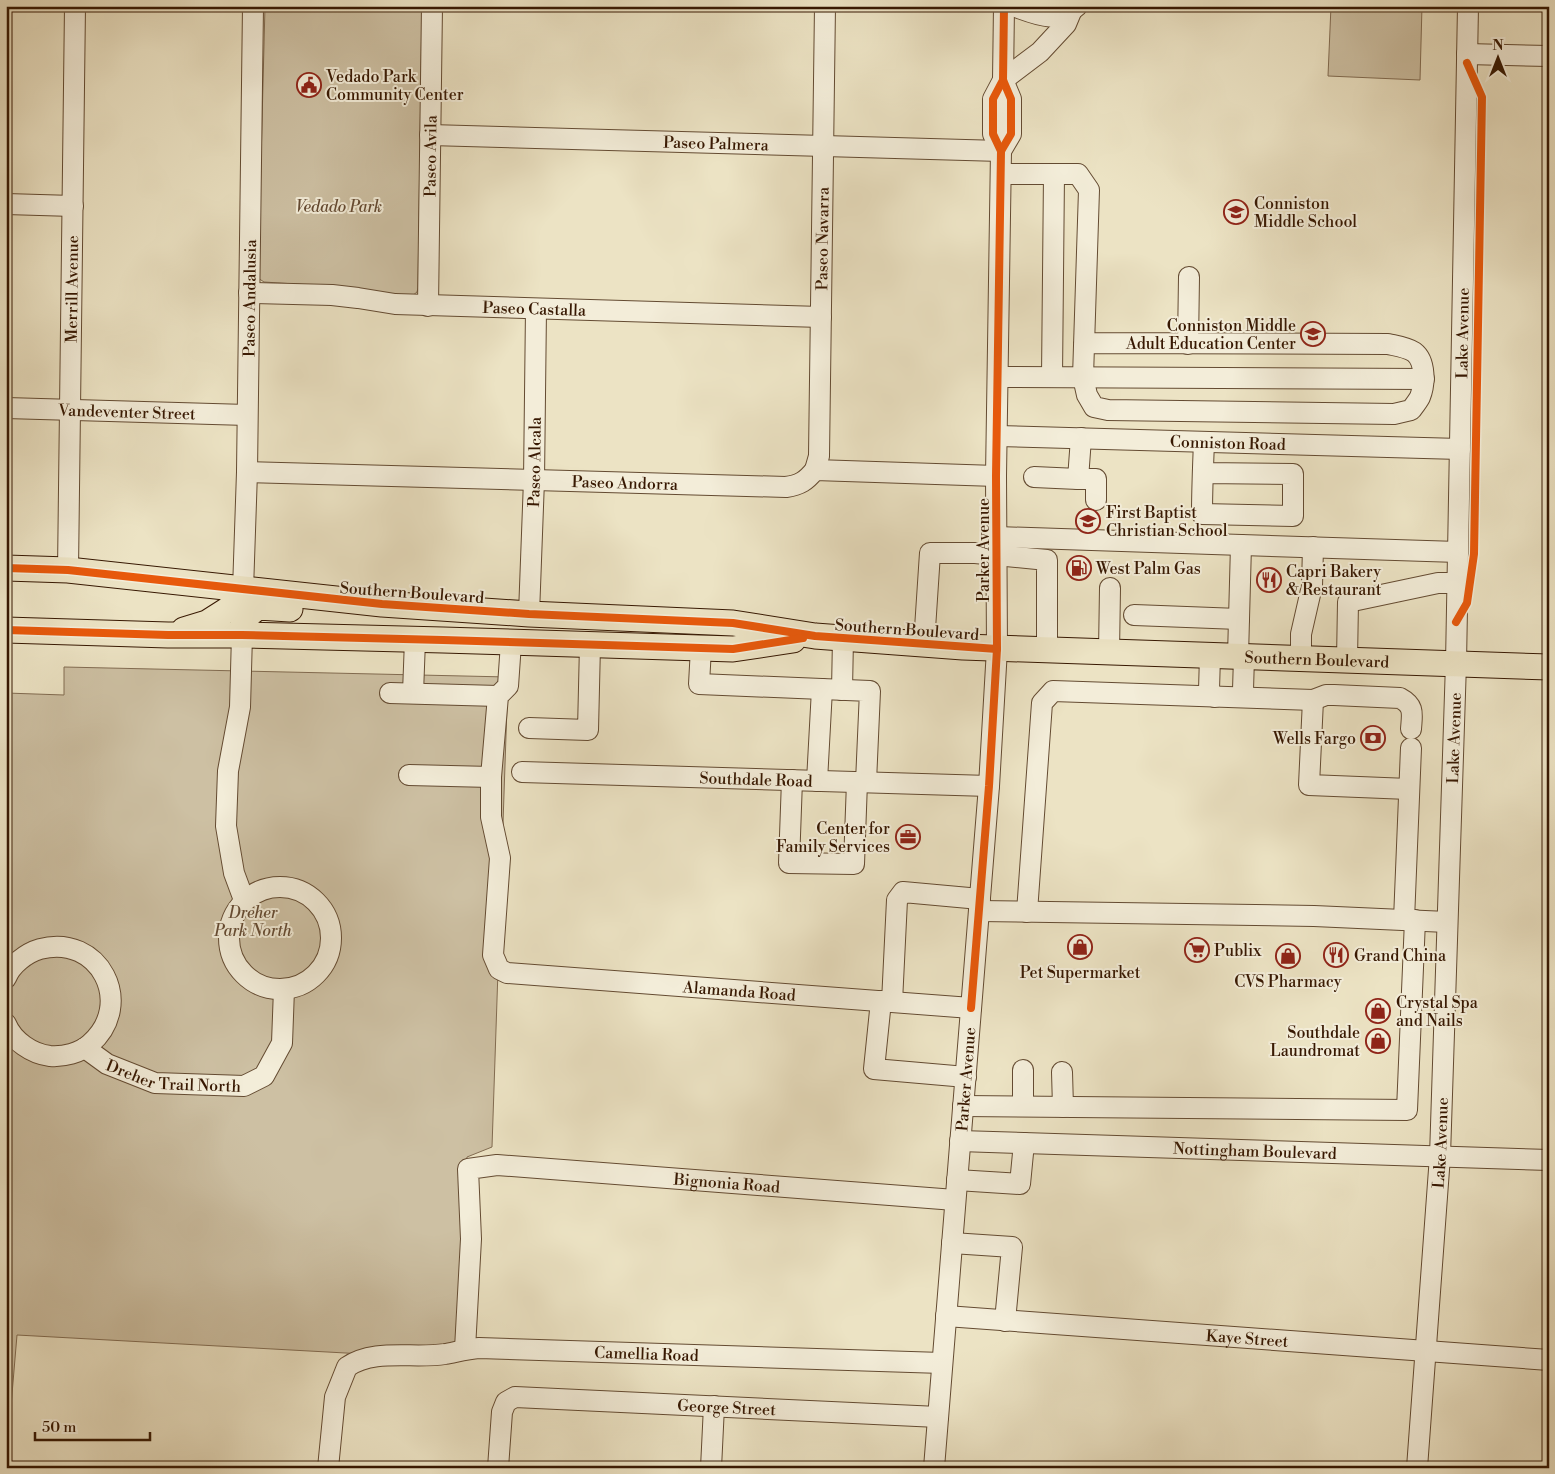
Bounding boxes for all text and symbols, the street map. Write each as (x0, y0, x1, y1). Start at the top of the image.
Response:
north arrow (1472, 32, 1522, 82)
text: N (1492, 37, 1504, 55)
place label: Vedado Park Community Center (325, 67, 464, 105)
public building icon: Vedado Park Community Center (296, 72, 322, 98)
street label: Paseo Avila (420, 114, 442, 197)
street label: Paseo Palmera (663, 133, 770, 156)
street label: Paseo Navarra (812, 186, 834, 290)
place label: Conniston Middle School (1254, 194, 1357, 232)
park label: Vedado Park (296, 197, 382, 217)
school or university icon: Conniston Middle School (1223, 199, 1249, 225)
street label: Merrill Avenue (62, 235, 83, 343)
street label: Paseo Andalusia (239, 238, 261, 357)
street label: Lake Avenue (1452, 287, 1474, 379)
street label: Paseo Castalla (482, 298, 587, 321)
place label: Conniston Middle Adult Education Center (1125, 316, 1296, 354)
school or university icon: Conniston Middle Adult Education Center (1300, 321, 1326, 347)
street label: Vandeventer Street (57, 400, 196, 425)
street label: Paseo Alcala (524, 416, 546, 508)
street label: Conniston Road (1170, 432, 1286, 455)
street label: Paseo Andorra (571, 472, 679, 495)
street label: Parker Avenue (974, 498, 994, 602)
place label: First Baptist Christian School (1106, 503, 1228, 541)
school or university icon: First Baptist Christian School (1075, 508, 1101, 534)
fuel station icon: West Palm Gas (1066, 555, 1092, 581)
place label: West Palm Gas (1095, 559, 1201, 579)
place label: Capri Bakery & Restaurant (1286, 562, 1382, 600)
restaurant icon: Capri Bakery & Restaurant (1256, 567, 1282, 593)
street label: Southern Boulevard (339, 578, 485, 608)
street label: Southern Boulevard (834, 615, 980, 645)
street label: Southern Boulevard (1244, 648, 1390, 673)
street label: Lake Avenue (1443, 692, 1466, 784)
bank icon: Wells Fargo (1360, 725, 1386, 751)
place label: Wells Fargo (1272, 729, 1356, 749)
street label: Southdale Road (699, 768, 813, 792)
place label: Center for Family Services (776, 819, 890, 857)
office icon: Center for Family Services (895, 824, 921, 850)
park label: Dreher Park North (213, 903, 292, 941)
shop icon: Pet Supermarket (1067, 934, 1093, 960)
supermarket icon: Publix (1184, 937, 1210, 963)
place label: Publix (1214, 941, 1262, 961)
restaurant icon: Grand China (1323, 942, 1349, 968)
shop icon: CVS Pharmacy (1275, 943, 1301, 969)
place label: Grand China (1354, 946, 1447, 966)
place label: Pet Supermarket (1020, 963, 1141, 983)
place label: CVS Pharmacy (1234, 972, 1342, 992)
street label: Alamanda Road (681, 977, 796, 1006)
place label: Crystal Spa and Nails (1396, 993, 1479, 1031)
shop icon: Crystal Spa and Nails (1365, 998, 1391, 1024)
place label: Southdale Laundromat (1270, 1023, 1360, 1061)
street label: Parker Avenue (952, 1027, 981, 1132)
shop icon: Southdale Laundromat (1365, 1028, 1391, 1054)
street label: Dreher Trail North (103, 1056, 242, 1097)
street label: Lake Avenue (1429, 1097, 1453, 1189)
street label: Nottingham Boulevard (1172, 1139, 1337, 1164)
street label: Bignonia Road (672, 1169, 781, 1198)
street label: Kaye Street (1205, 1326, 1289, 1352)
street label: Camellia Road (594, 1343, 699, 1366)
street label: George Street (677, 1396, 777, 1420)
scale bar (35, 1409, 150, 1441)
text: 50 m (42, 1418, 76, 1437)

